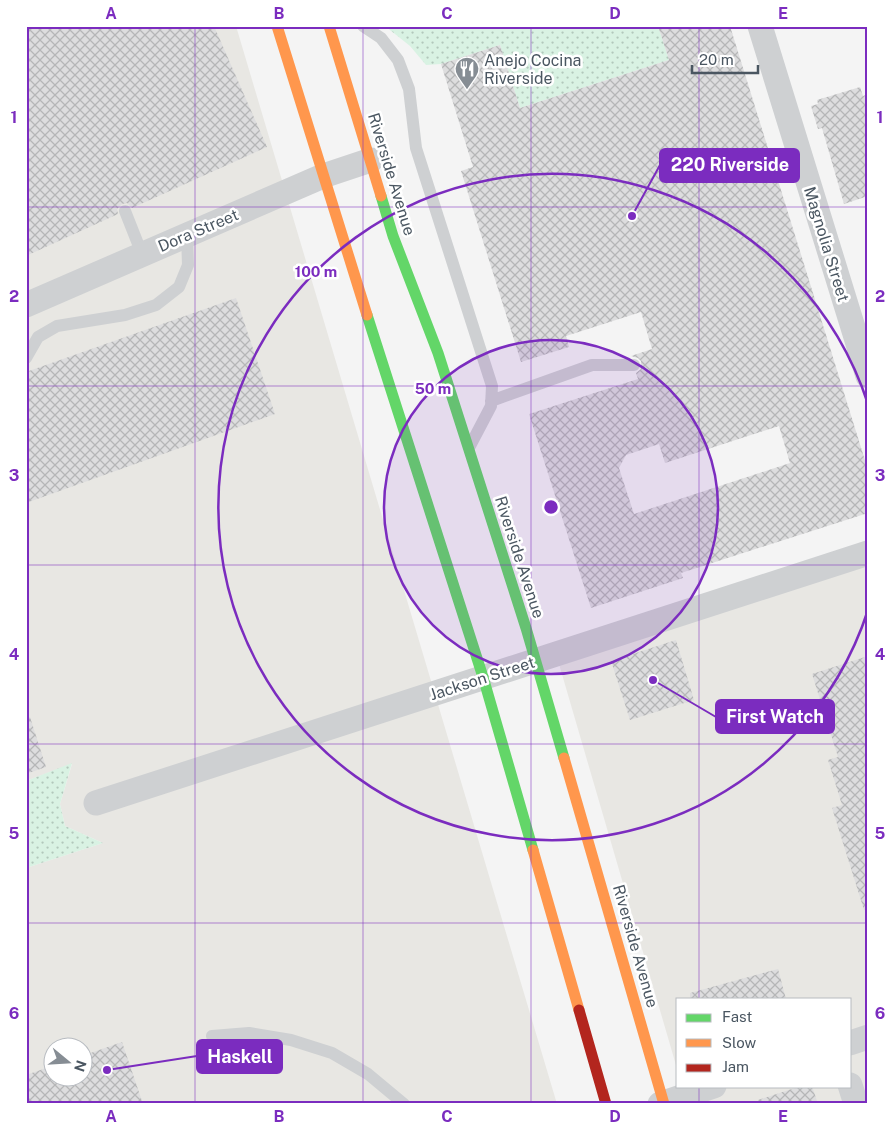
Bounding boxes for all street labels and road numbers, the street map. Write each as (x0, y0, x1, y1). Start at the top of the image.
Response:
street label: Riverside Avenue (364, 111, 419, 238)
street label: Magnolia Street (800, 184, 853, 304)
street label: Dora Street (155, 205, 241, 256)
street label: Riverside Avenue (491, 494, 548, 621)
street label: Jackson Street (427, 653, 537, 704)
street label: Riverside Avenue (609, 882, 662, 1010)

